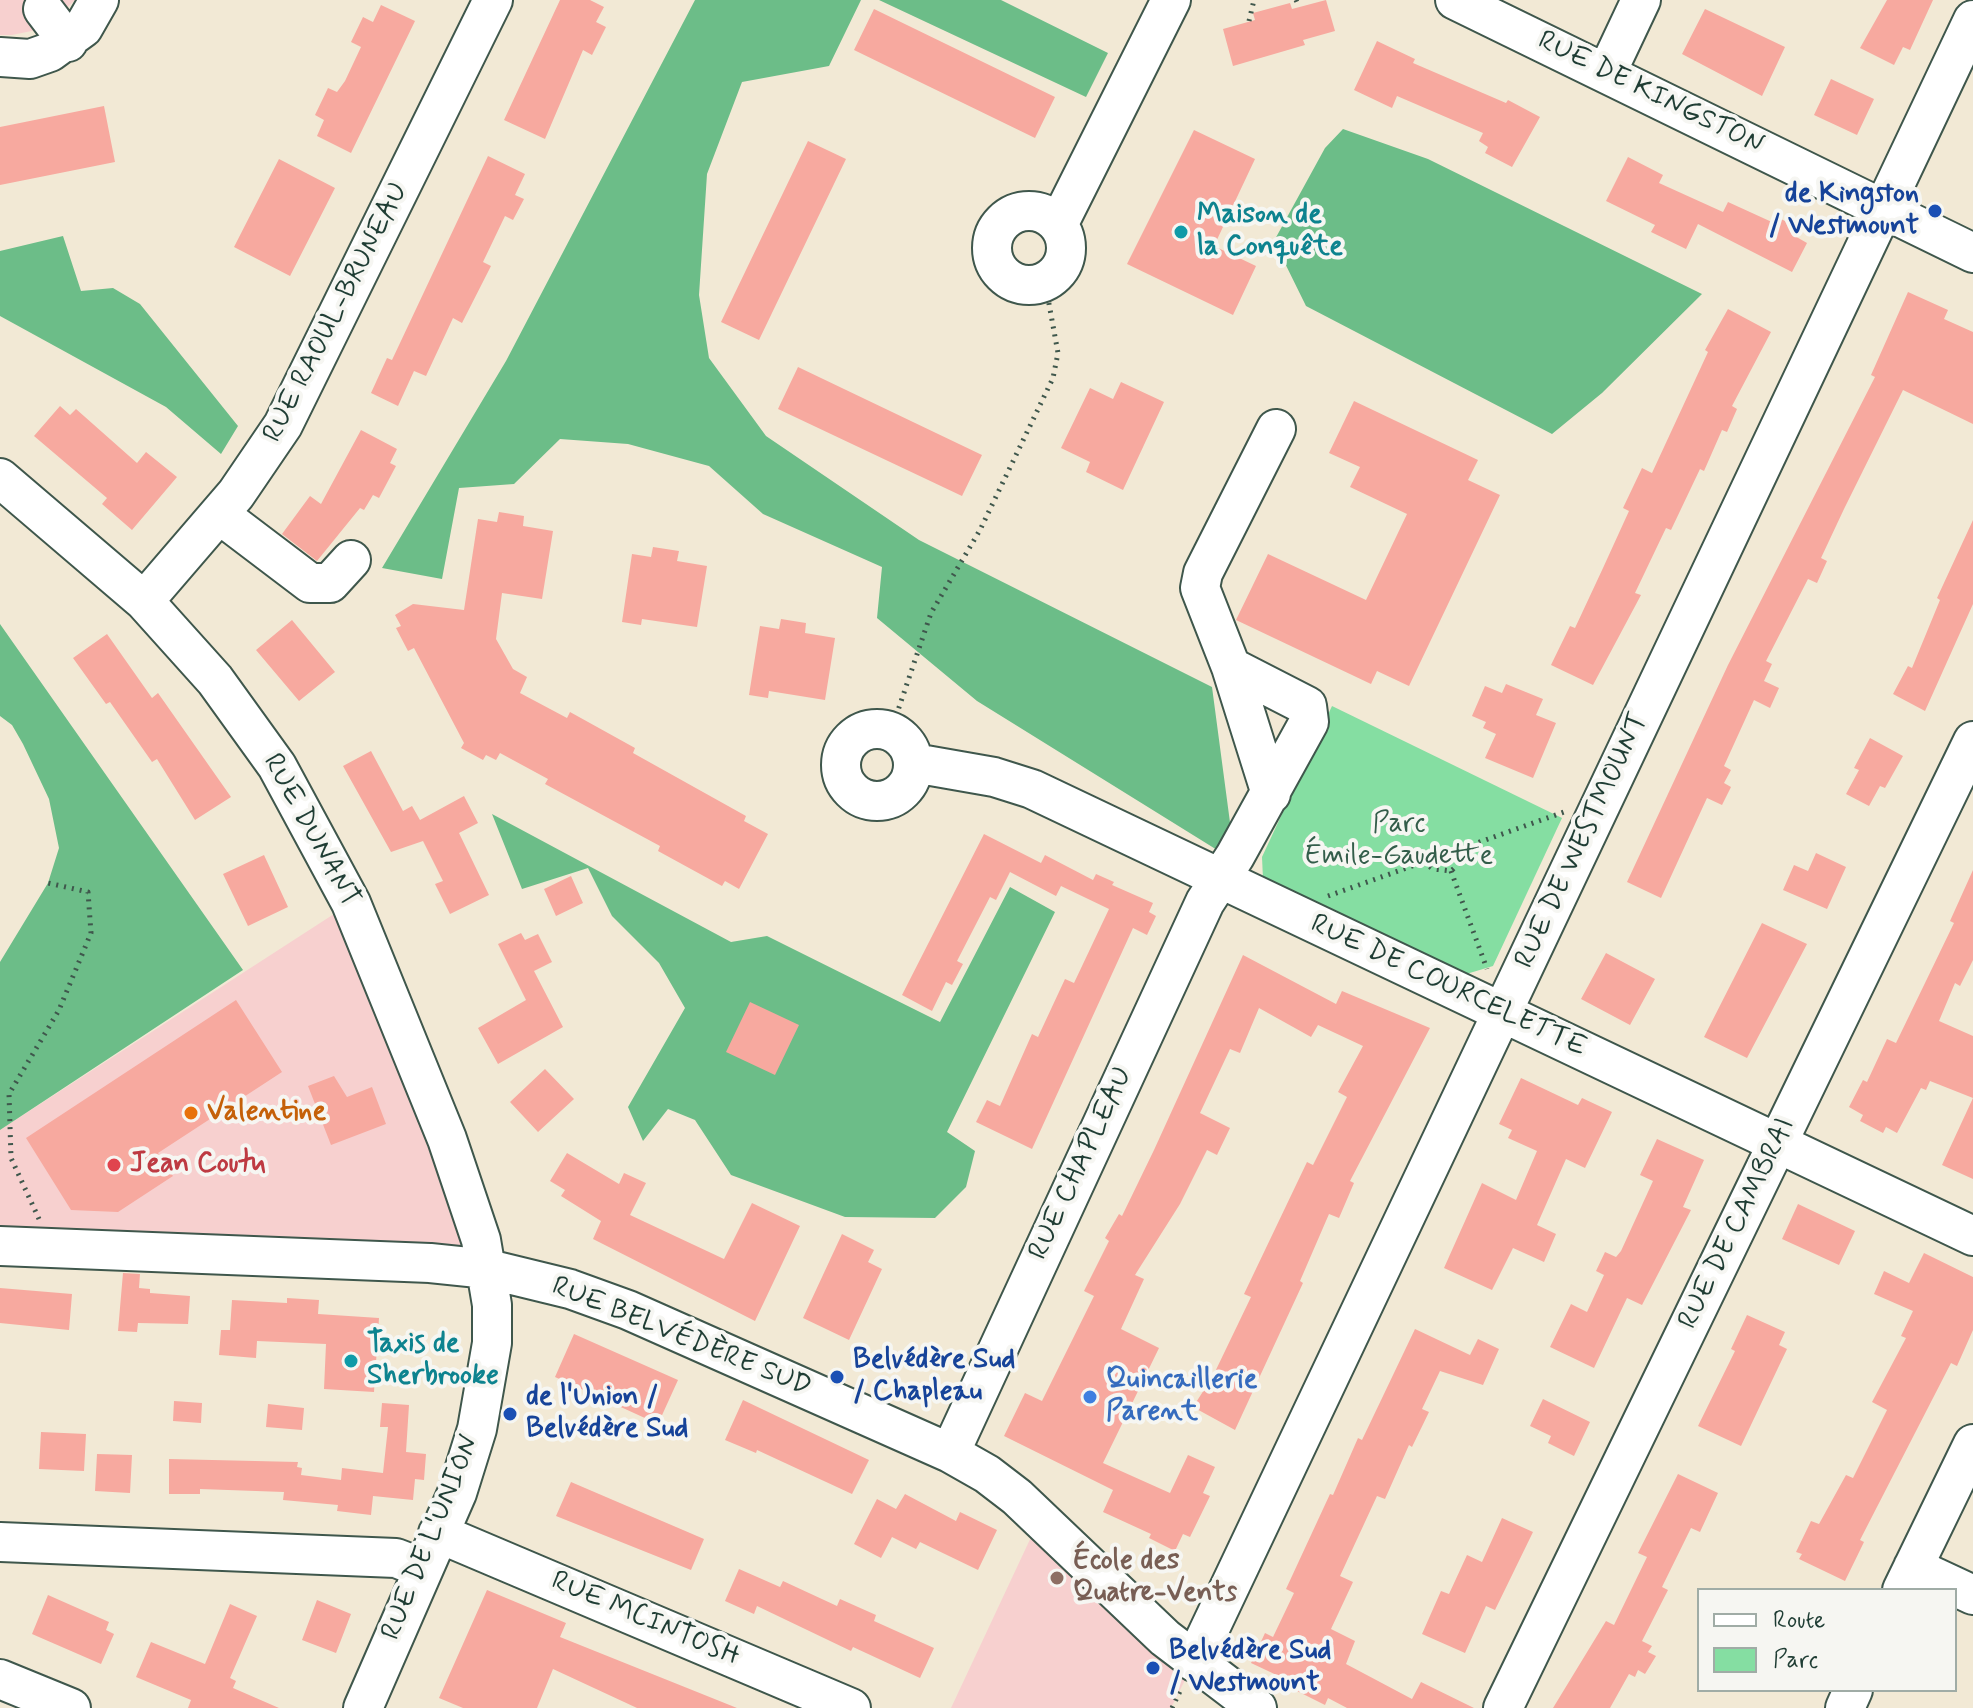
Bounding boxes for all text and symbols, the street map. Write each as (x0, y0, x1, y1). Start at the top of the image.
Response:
street label: RUE DE KINGSTON (1532, 25, 1768, 163)
street label: RUE RAOUL-BRUNEAU (257, 178, 417, 448)
place label: de Kingston / Westmount (1769, 178, 1919, 244)
place label: Maison de la Conquête (1197, 199, 1343, 265)
marker: de Kingston / Westmount (1926, 202, 1944, 220)
marker: Maison de la Conquête (1172, 223, 1190, 241)
street label: RUE DE WESTMOUNT (1509, 708, 1657, 974)
street label: RUE DUNANT (254, 749, 366, 913)
park label: Parc Émile-Gaudette (1305, 808, 1493, 874)
street label: RUE DE COURCELETTE (1305, 908, 1591, 1066)
street label: RUE CHAPLEAU (1023, 1062, 1141, 1266)
place label: Valentine (207, 1096, 326, 1130)
marker: Valentine (182, 1104, 200, 1122)
street label: RUE DE CAMBRAI (1672, 1113, 1804, 1335)
place label: Jean Coutu (130, 1148, 265, 1182)
marker: Jean Coutu (105, 1156, 123, 1174)
street label: RUE BELVÉDÈRE SUD (546, 1271, 816, 1405)
place label: Taxis de Sherbrooke (367, 1328, 499, 1394)
place label: Belvédère Sud / Chapleau (853, 1344, 1015, 1410)
marker: Taxis de Sherbrooke (342, 1352, 360, 1370)
place label: Quincaillerie Parent (1106, 1364, 1257, 1430)
marker: Belvédère Sud / Chapleau (828, 1368, 846, 1386)
place label: de l'Union / Belvédère Sud (526, 1381, 688, 1447)
marker: Quincaillerie Parent (1081, 1388, 1099, 1406)
marker: de l'Union / Belvédère Sud (501, 1405, 519, 1423)
street label: RUE DE L'UNION (376, 1431, 488, 1645)
place label: École des Quatre-Vents (1073, 1545, 1237, 1611)
street label: RUE MCINTOSH (546, 1565, 744, 1675)
marker: École des Quatre-Vents (1048, 1569, 1066, 1587)
legend (1697, 1588, 1957, 1692)
text: Route (1773, 1605, 1825, 1636)
place label: Belvédère Sud / Westmount (1169, 1635, 1331, 1701)
text: Parc (1773, 1645, 1818, 1676)
marker: Belvédère Sud / Westmount (1144, 1659, 1162, 1677)

